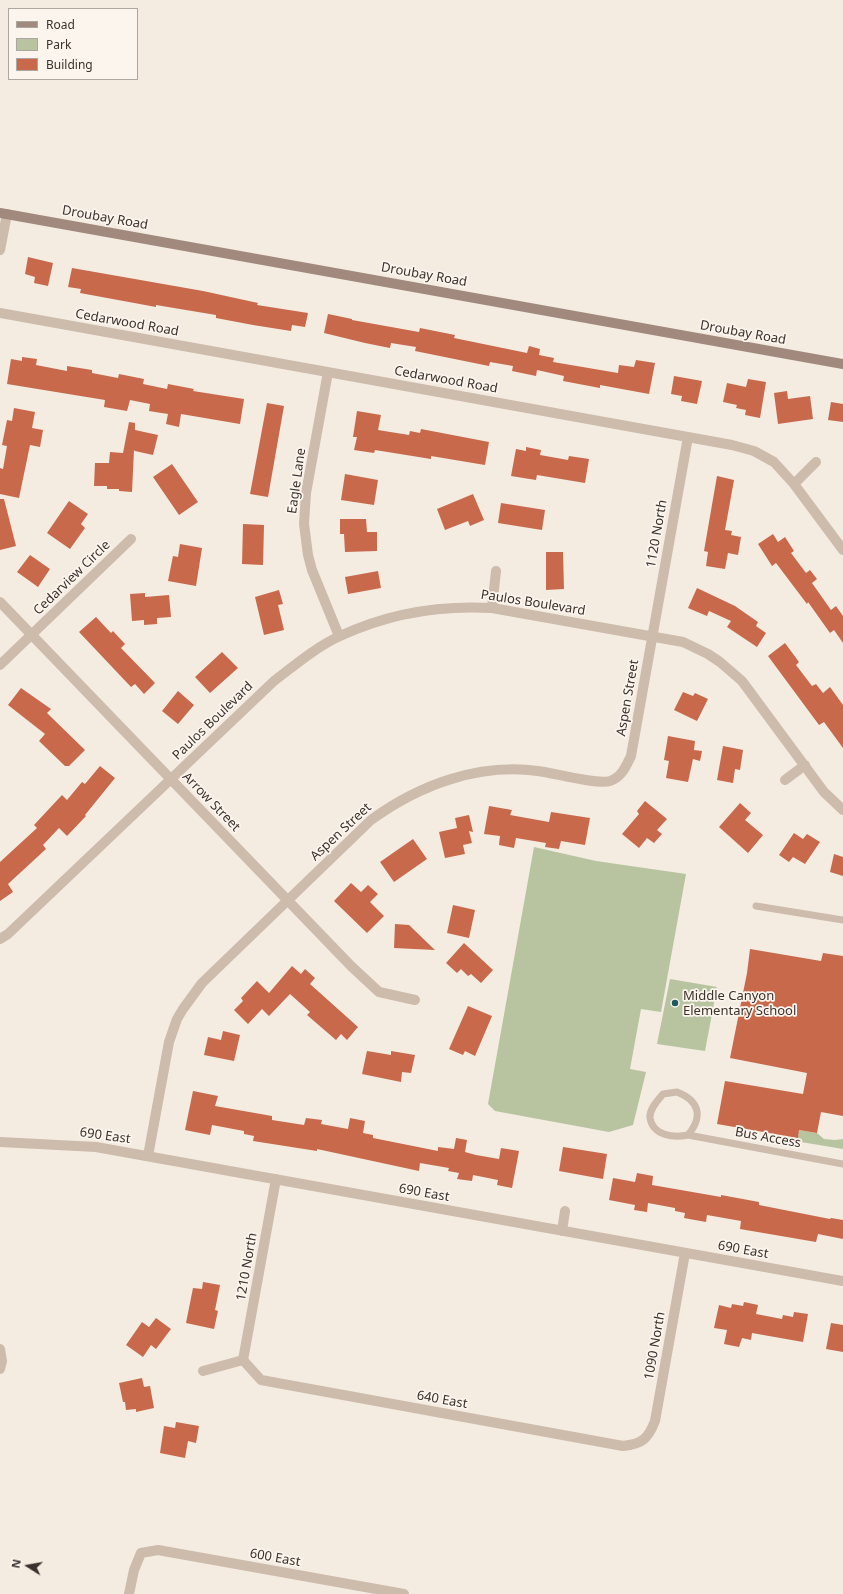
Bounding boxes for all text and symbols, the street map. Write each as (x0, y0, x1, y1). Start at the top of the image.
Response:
legend (8, 8, 138, 80)
text: Road (46, 16, 75, 33)
text: Park (46, 36, 71, 53)
text: Building (46, 56, 93, 73)
street label: Droubay Road (61, 203, 149, 233)
street label: Droubay Road (380, 260, 468, 290)
street label: Cedarwood Road (74, 306, 180, 340)
street label: Droubay Road (699, 318, 787, 348)
street label: Cedarwood Road (393, 363, 499, 397)
street label: Eagle Lane (285, 447, 309, 515)
street label: 1120 North (643, 499, 671, 569)
street label: Cedarview Circle (30, 538, 114, 618)
street label: Paulos Boulevard (480, 587, 586, 619)
street label: Aspen Street (614, 658, 642, 738)
street label: Paulos Boulevard (170, 679, 256, 763)
street label: Arrow Street (179, 769, 243, 835)
street label: Aspen Street (307, 800, 375, 864)
place label: Middle Canyon Elementary School (683, 988, 796, 1019)
marker: Middle Canyon Elementary School (670, 998, 680, 1008)
street label: 690 East (79, 1125, 131, 1147)
street label: Bus Access (734, 1125, 802, 1151)
street label: 690 East (397, 1181, 451, 1205)
street label: 1210 North (233, 1232, 261, 1302)
street label: 690 East (716, 1238, 770, 1262)
street label: 1090 North (641, 1311, 669, 1381)
street label: 640 East (415, 1388, 469, 1412)
north arrow (8, 1546, 48, 1586)
street label: 600 East (248, 1546, 302, 1570)
text: N (8, 1558, 24, 1569)

